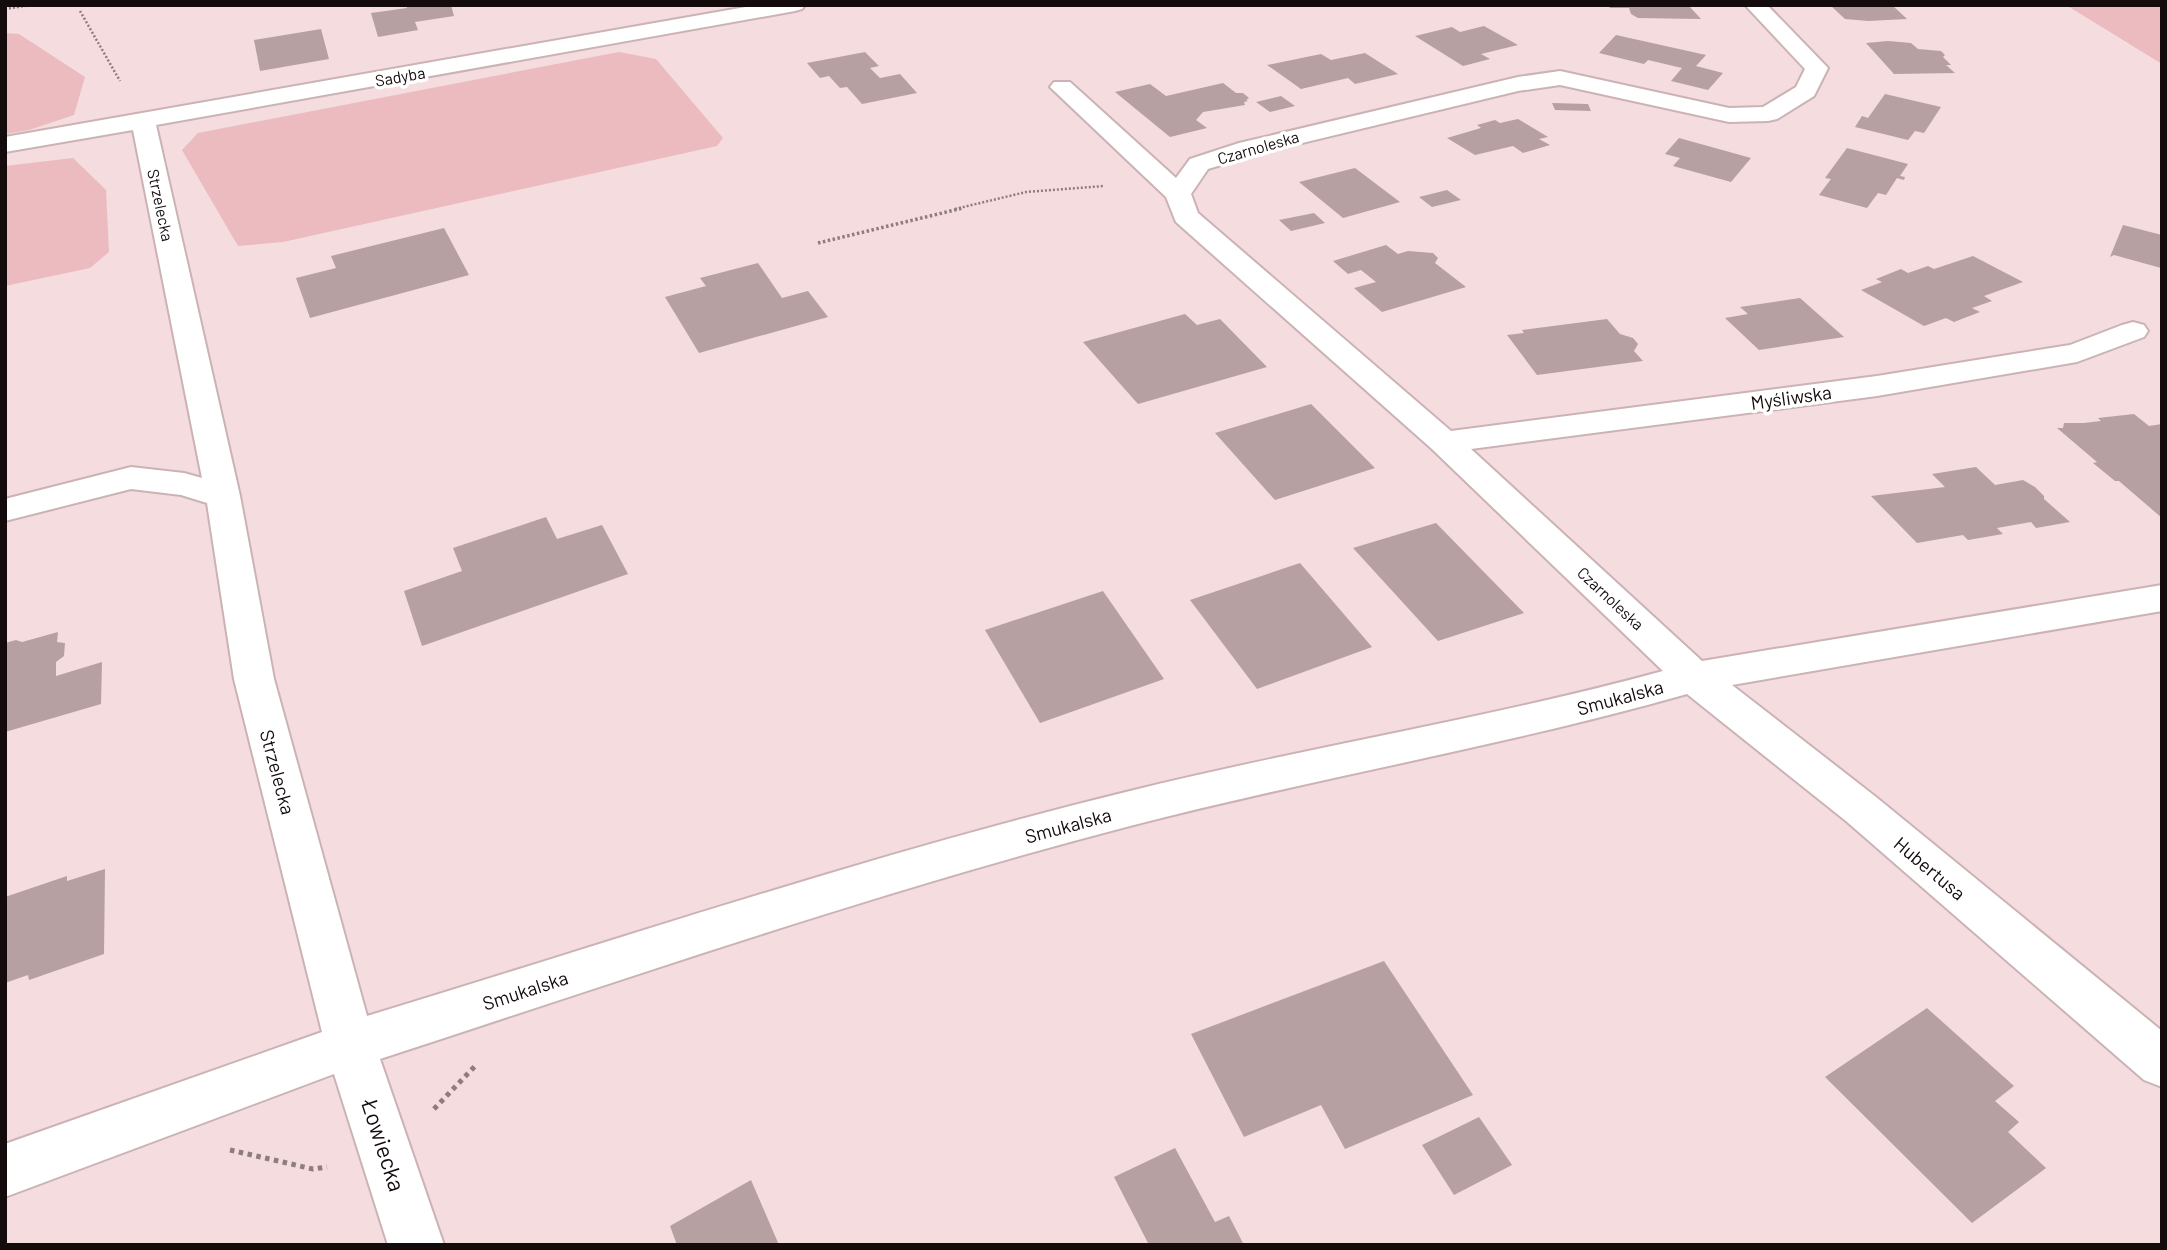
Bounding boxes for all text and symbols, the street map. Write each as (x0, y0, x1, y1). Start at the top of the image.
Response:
street label: Sadyba (373, 62, 427, 90)
street label: Czarnoleska (1215, 126, 1301, 168)
street label: Strzelecka (144, 167, 178, 243)
street label: Myśliwska (1749, 380, 1833, 414)
street label: Czarnoleska (1574, 562, 1648, 634)
street label: Smukalska (1574, 674, 1666, 720)
street label: Strzelecka (256, 727, 300, 817)
street label: Smukalska (1022, 802, 1114, 848)
street label: Hubertusa (1890, 832, 1970, 904)
street label: Smukalska (479, 965, 571, 1015)
street label: Łowiecka (356, 1094, 412, 1195)

